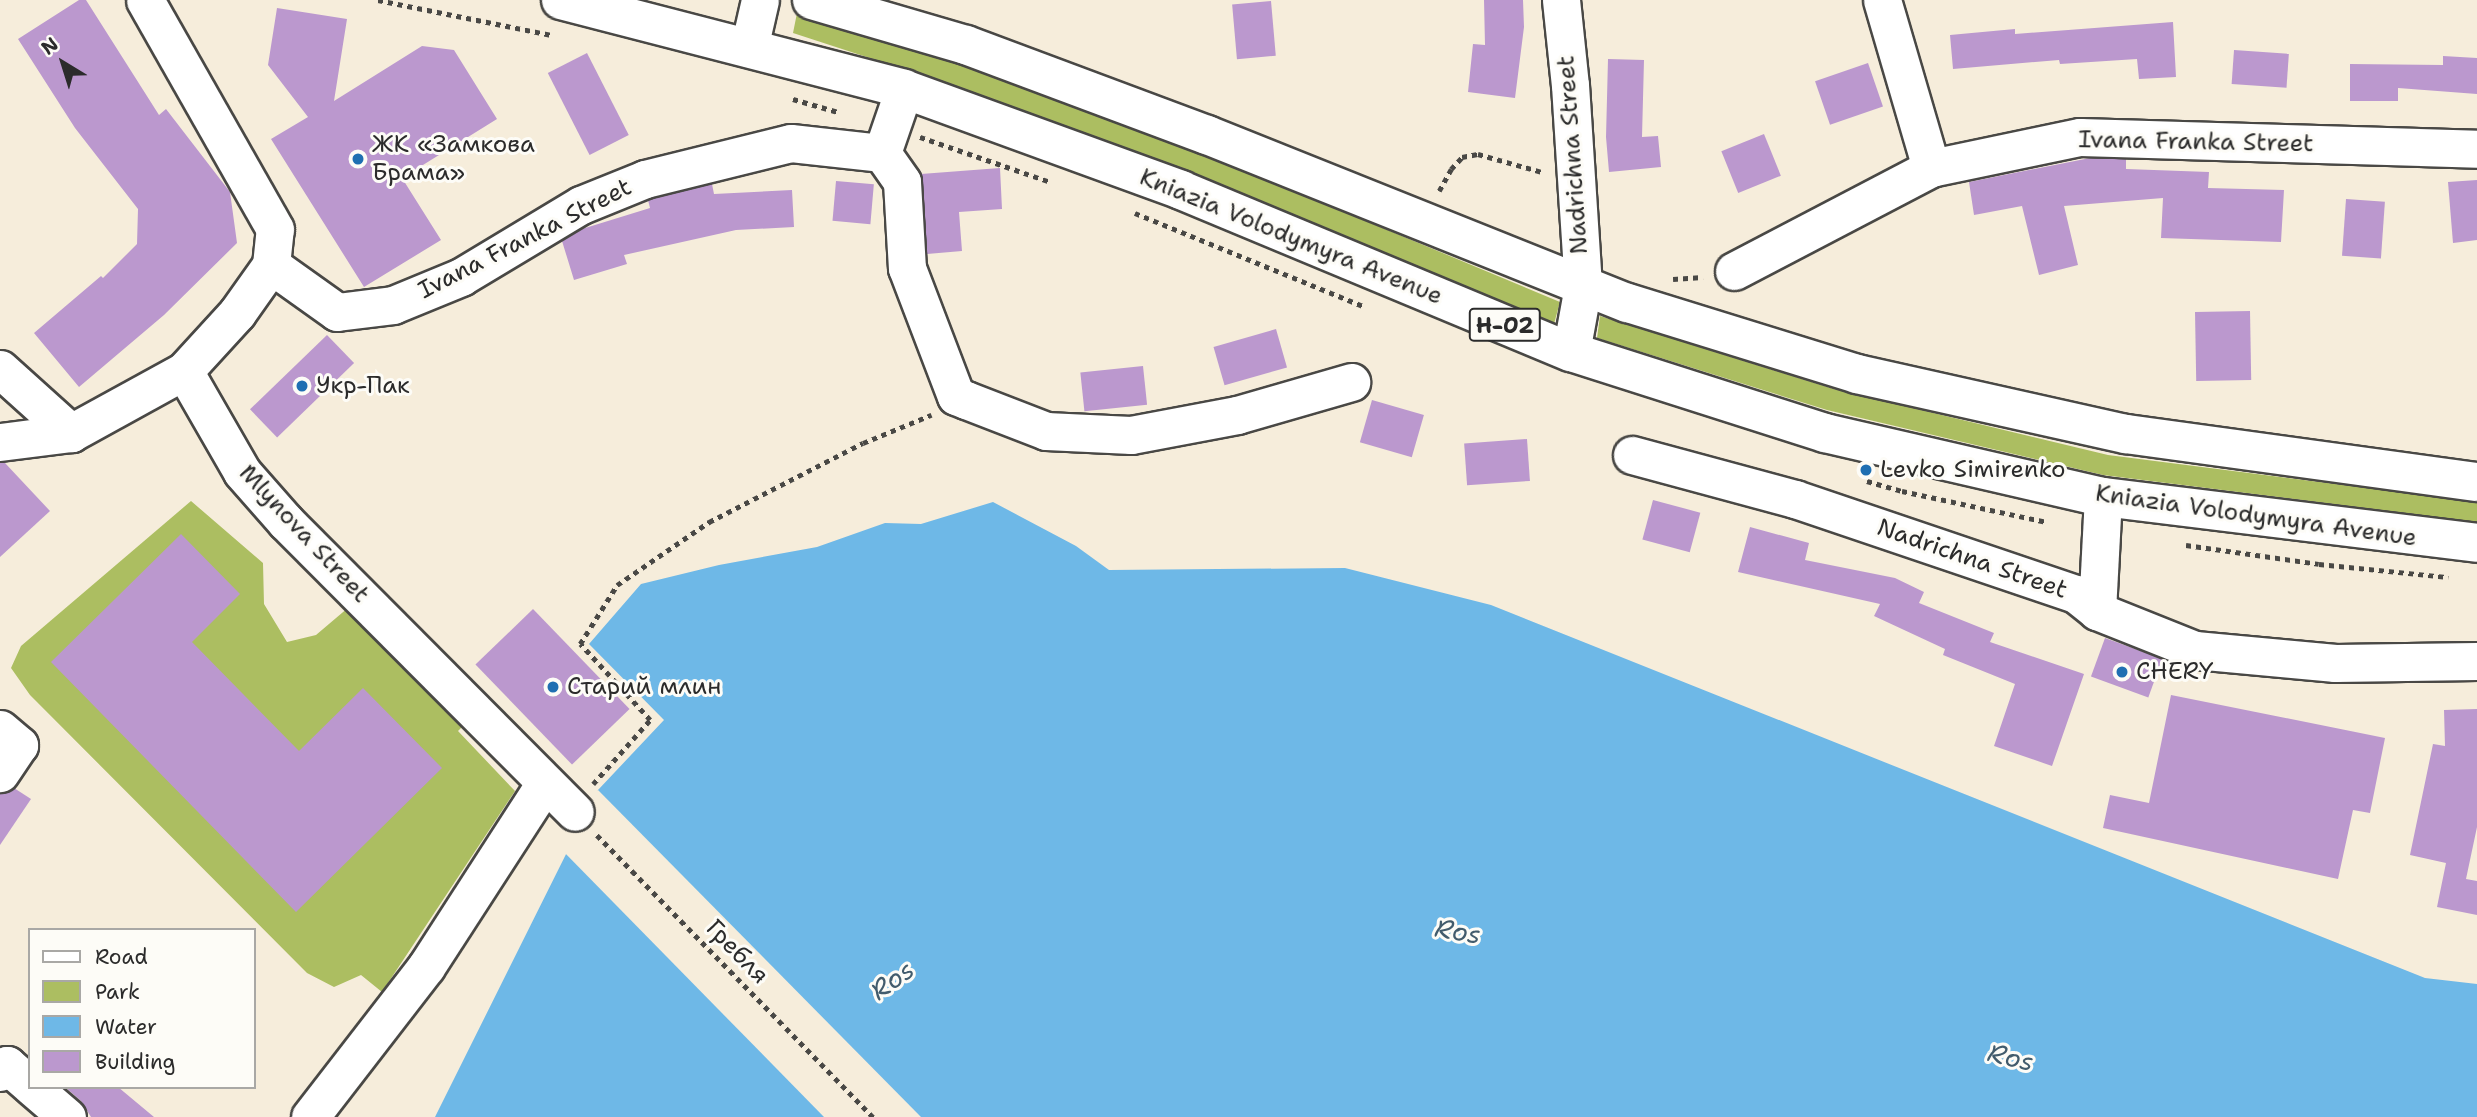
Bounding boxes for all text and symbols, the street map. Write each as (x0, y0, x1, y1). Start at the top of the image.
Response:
north arrow (28, 28, 98, 98)
text: N (36, 32, 63, 61)
street label: Nadrichna Street (1552, 55, 1594, 255)
street label: Ivana Franka Street (2078, 126, 2314, 158)
place label: ЖК «Замкова Брама» (372, 131, 535, 187)
marker: ЖК «Замкова Брама» (350, 151, 366, 167)
street label: Kniazia Volodymyra Avenue (1135, 163, 1447, 311)
street label: Ivana Franka Street (414, 173, 636, 305)
road number: Н-02 (1468, 306, 1542, 344)
place label: Укр-Пак (316, 372, 410, 400)
marker: Укр-Пак (294, 378, 310, 394)
place label: Levko Simirenko (1880, 456, 2066, 484)
street label: Mlynova Street (233, 459, 375, 609)
marker: Levko Simirenko (1858, 462, 1874, 478)
street label: Kniazia Volodymyra Avenue (2094, 479, 2418, 553)
street label: Nadrichna Street (1873, 513, 2071, 605)
place label: CHERY (2136, 658, 2214, 686)
marker: CHERY (2114, 664, 2130, 680)
place label: Старий млин (567, 673, 721, 701)
marker: Старий млин (545, 679, 561, 695)
water label: Ros (1432, 912, 1484, 950)
street label: Гребля (700, 914, 774, 990)
legend (28, 928, 256, 1089)
text: Road (95, 943, 148, 971)
water label: Ros (864, 954, 920, 1006)
text: Park (95, 978, 140, 1006)
text: Water (95, 1013, 157, 1041)
water label: Ros (1985, 1036, 2037, 1078)
text: Building (95, 1048, 175, 1076)

